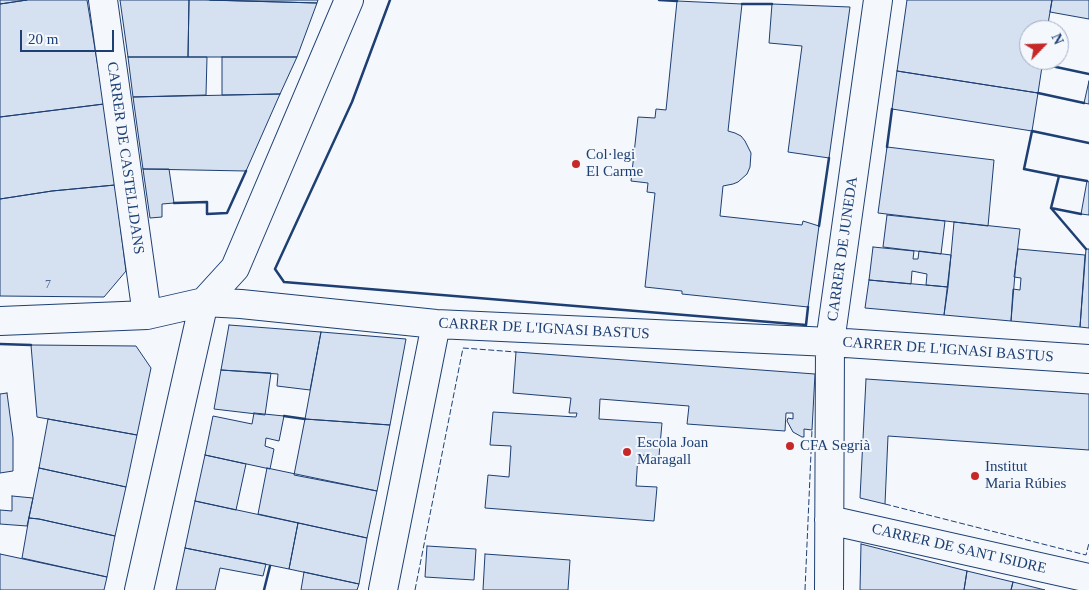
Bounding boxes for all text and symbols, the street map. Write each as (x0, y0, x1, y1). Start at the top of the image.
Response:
scale bar (22, 20, 116, 52)
north arrow (1019, 20, 1069, 70)
text: 20 m (28, 31, 58, 47)
text: N (1048, 31, 1066, 47)
street label: CARRER DE CASTELLDANS (103, 61, 147, 255)
place label: Col·legi El Carme (586, 146, 643, 181)
marker: Col·legi El Carme (570, 158, 582, 170)
street label: CARRER DE JUNEDA (824, 176, 862, 322)
house number: 7 (45, 278, 51, 292)
street label: CARRER DE L'IGNASI BASTUS (438, 314, 650, 344)
street label: CARRER DE L'IGNASI BASTUS (842, 334, 1054, 366)
place label: Escola Joan Maragall (637, 434, 708, 469)
place label: CFA Segrià (800, 437, 870, 455)
marker: CFA Segrià (784, 440, 796, 452)
marker: Escola Joan Maragall (621, 446, 633, 458)
place label: Institut Maria Rúbies (985, 458, 1066, 493)
marker: Institut Maria Rúbies (969, 470, 981, 482)
street label: CARRER DE SANT ISIDRE (870, 520, 1048, 578)

